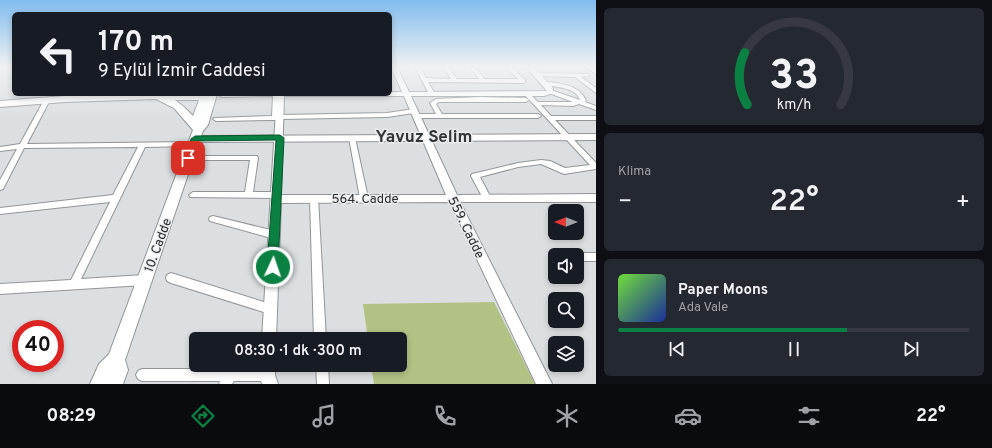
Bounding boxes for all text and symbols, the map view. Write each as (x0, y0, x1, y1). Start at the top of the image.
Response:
text: 170 m (98, 25, 174, 61)
icon: left (32, 28, 84, 80)
text: 33 (769, 50, 819, 103)
text: 9 Eylül İzmir Caddesi (98, 60, 266, 83)
text: km/h (777, 95, 811, 113)
district label: Yavuz Selim (376, 127, 472, 149)
pin (171, 141, 205, 175)
icon: arrive (177, 147, 199, 169)
text: Klima (618, 164, 651, 180)
text: 22° (769, 184, 819, 221)
text: − (618, 189, 632, 216)
text: + (956, 189, 970, 216)
street label: 564. Cadde (332, 192, 398, 208)
street label: 559. Cadde (443, 194, 487, 261)
north arrow (548, 204, 584, 240)
map controls (548, 204, 584, 372)
street label: 10. Cadde (142, 217, 176, 275)
position arrow (252, 246, 294, 288)
button: sound (548, 248, 584, 284)
text: Paper Moons (678, 281, 768, 300)
button: search (548, 292, 584, 328)
text: Ada Vale (678, 300, 728, 316)
speed limit sign: 40 (12, 320, 64, 372)
button: layers (548, 336, 584, 372)
icon: previous (666, 338, 688, 360)
icon: pause (783, 338, 805, 360)
icon: next (900, 338, 922, 360)
text: 08:30 · 1 dk · 300 m (234, 342, 362, 361)
icon: directions (189, 402, 217, 430)
icon: music (310, 402, 338, 430)
icon: phone (431, 402, 459, 430)
icon: climate (553, 402, 581, 430)
icon: car (674, 402, 702, 430)
icon: filters (795, 402, 823, 430)
text: 08:29 (47, 405, 96, 428)
text: 22° (916, 405, 945, 428)

